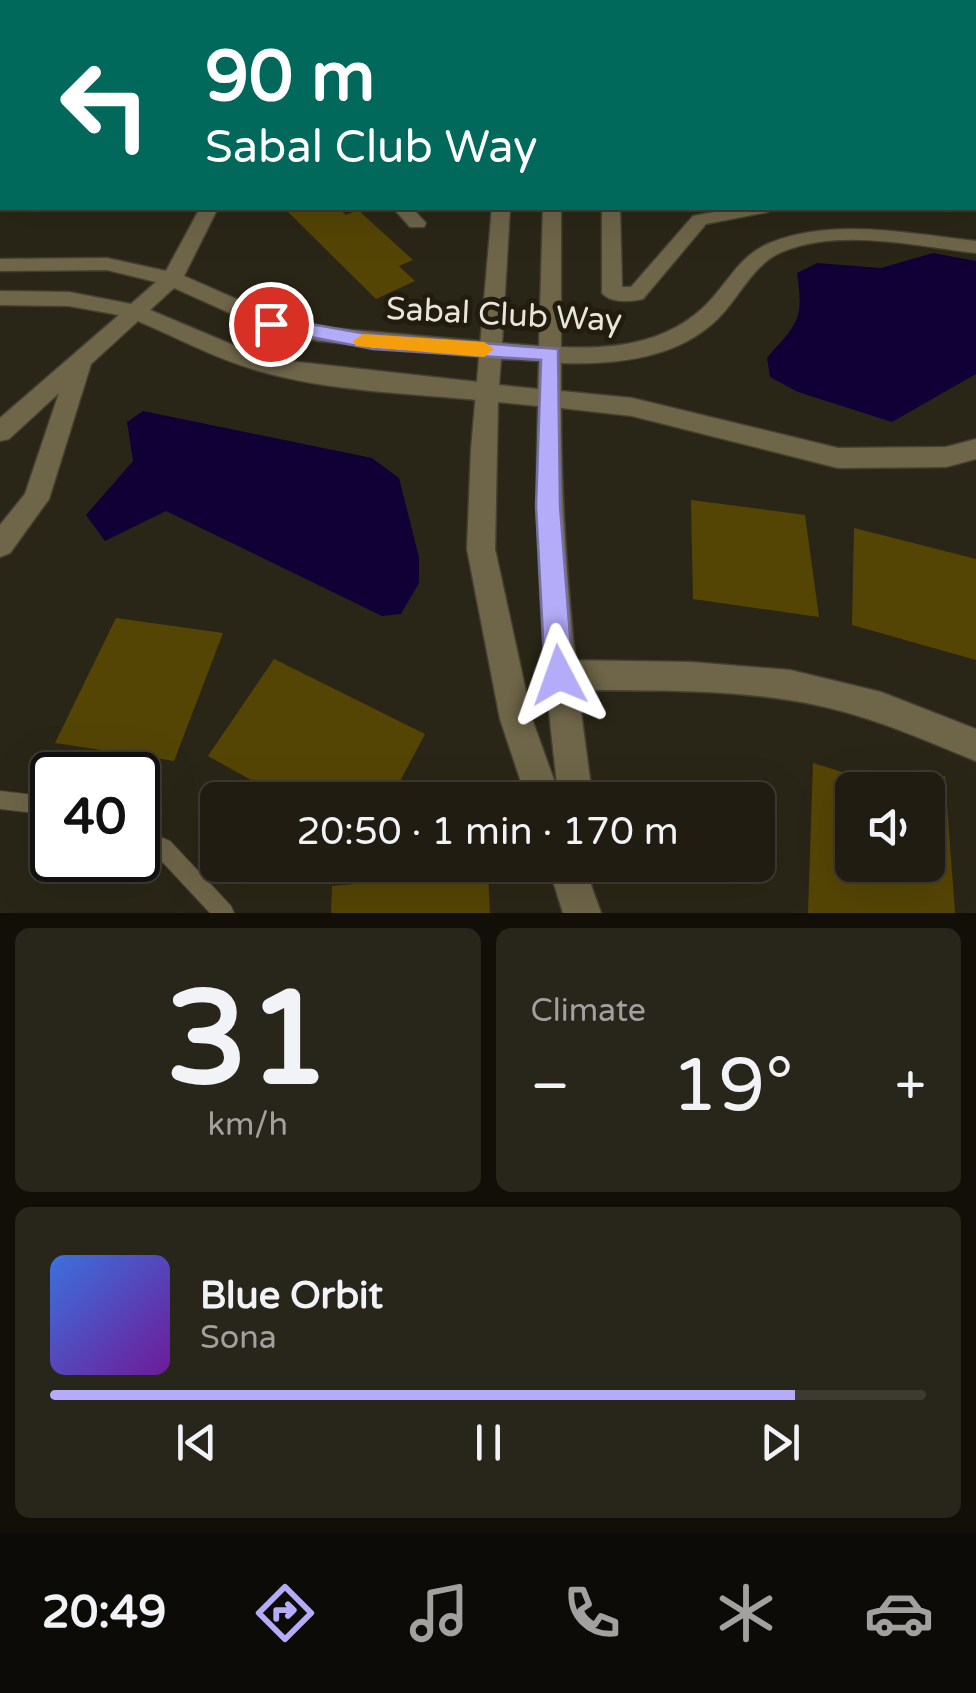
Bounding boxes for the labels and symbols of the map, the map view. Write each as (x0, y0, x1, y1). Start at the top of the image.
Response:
pin (229, 282, 314, 367)
street label: Sabal Club Way (385, 290, 623, 340)
position arrow (507, 623, 611, 727)
speed limit sign: 40 (30, 752, 160, 882)

